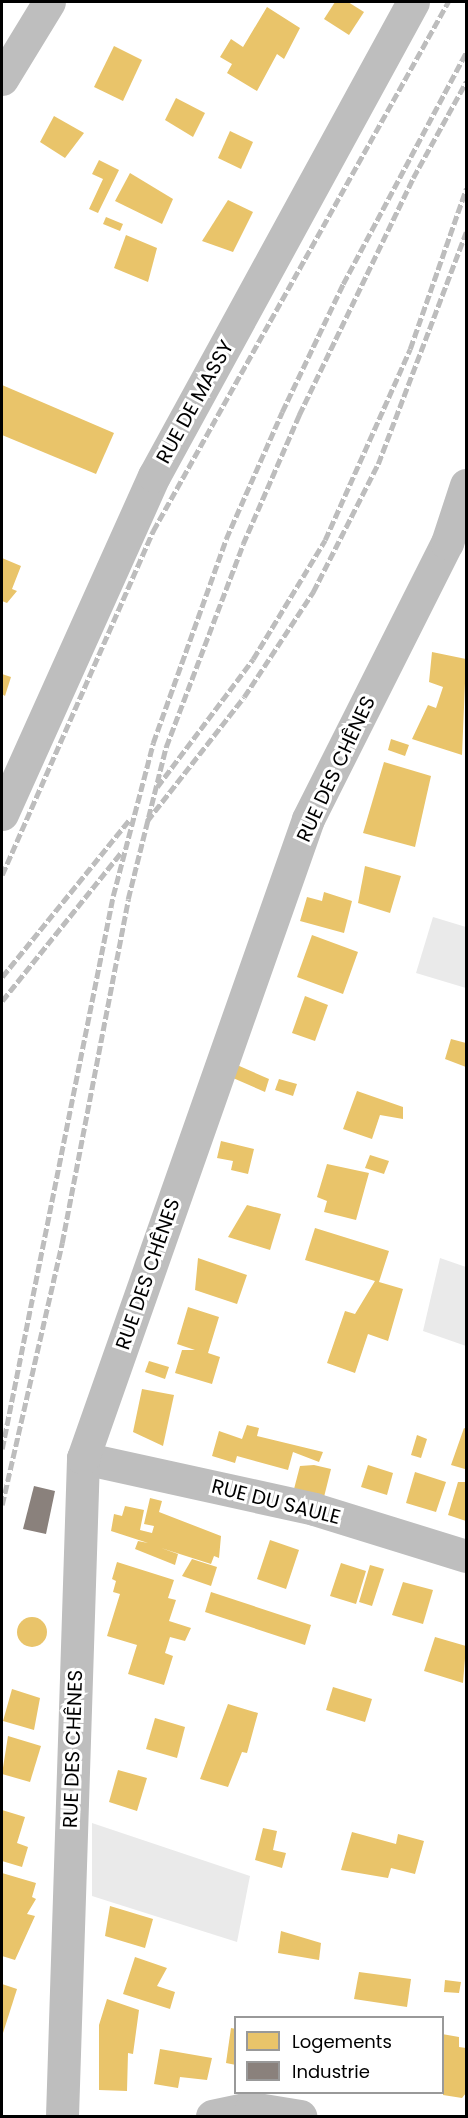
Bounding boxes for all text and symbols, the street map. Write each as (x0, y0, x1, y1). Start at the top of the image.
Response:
street label: RUE DE MASSY (151, 336, 239, 468)
street label: RUE DES CHÊNES (292, 692, 380, 846)
street label: RUE DES CHÊNES (111, 1195, 185, 1353)
street label: RUE DU SAULE (209, 1474, 343, 1530)
street label: RUE DES CHÊNES (58, 1669, 88, 1829)
legend (234, 2016, 444, 2094)
text: Logements (292, 2029, 392, 2054)
text: Industrie (292, 2059, 370, 2084)

